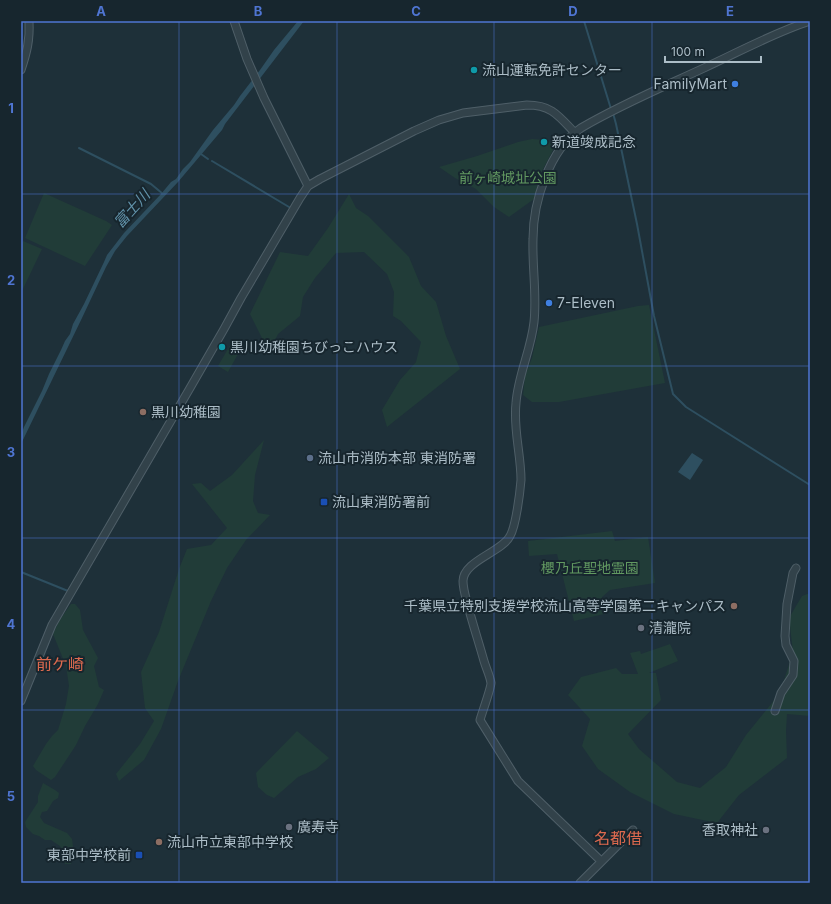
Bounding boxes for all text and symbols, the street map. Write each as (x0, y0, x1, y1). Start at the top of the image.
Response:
text: A (96, 3, 106, 19)
text: B (254, 3, 263, 19)
text: C (411, 3, 421, 19)
text: D (568, 3, 578, 19)
text: E (726, 3, 734, 19)
scale bar (665, 38, 761, 64)
text: 100 m (671, 44, 705, 59)
place label: 流山運転免許センター (482, 61, 622, 78)
marker: 流山運転免許センター (469, 65, 479, 75)
place label: FamilyMart (654, 75, 727, 92)
marker: FamilyMart (730, 79, 740, 89)
text: 1 (8, 100, 14, 116)
place label: 新道竣成記念 (552, 133, 636, 150)
marker: 新道竣成記念 (539, 137, 549, 147)
park label: 前ヶ崎城址公園 (459, 169, 557, 186)
water label: 富士川 (110, 184, 155, 232)
text: 2 (7, 272, 15, 288)
place label: 7-Eleven (557, 294, 615, 311)
marker: 7-Eleven (544, 298, 554, 308)
place label: 黒川幼稚園ちびっこハウス (230, 338, 398, 355)
marker: 黒川幼稚園ちびっこハウス (217, 342, 227, 352)
place label: 黒川幼稚園 (151, 403, 221, 420)
marker: 黒川幼稚園 (138, 407, 148, 417)
text: 3 (7, 444, 15, 460)
place label: 流山市消防本部 東消防署 (318, 449, 476, 466)
marker: 流山市消防本部 東消防署 (305, 453, 315, 463)
place label: 流山東消防署前 (332, 493, 430, 510)
marker: 流山東消防署前 (319, 497, 329, 507)
park label: 櫻乃丘聖地霊園 (541, 559, 639, 576)
place label: 千葉県立特別支援学校流山高等学園第二キャンパス (404, 597, 726, 614)
marker: 千葉県立特別支援学校流山高等学園第二キャンパス (729, 601, 739, 611)
text: 4 (7, 616, 16, 632)
place label: 清瀧院 (649, 619, 691, 636)
marker: 清瀧院 (636, 623, 646, 633)
district label: 前ケ崎 (36, 654, 84, 674)
text: 5 (7, 788, 15, 804)
place label: 廣寿寺 (297, 818, 339, 835)
place label: 香取神社 (702, 821, 758, 838)
marker: 廣寿寺 (284, 822, 294, 832)
marker: 香取神社 (761, 825, 771, 835)
district label: 名都借 (594, 828, 642, 848)
place label: 流山市立東部中学校 (167, 833, 293, 850)
marker: 流山市立東部中学校 (154, 837, 164, 847)
place label: 東部中学校前 (47, 846, 131, 863)
marker: 東部中学校前 (134, 850, 144, 860)

